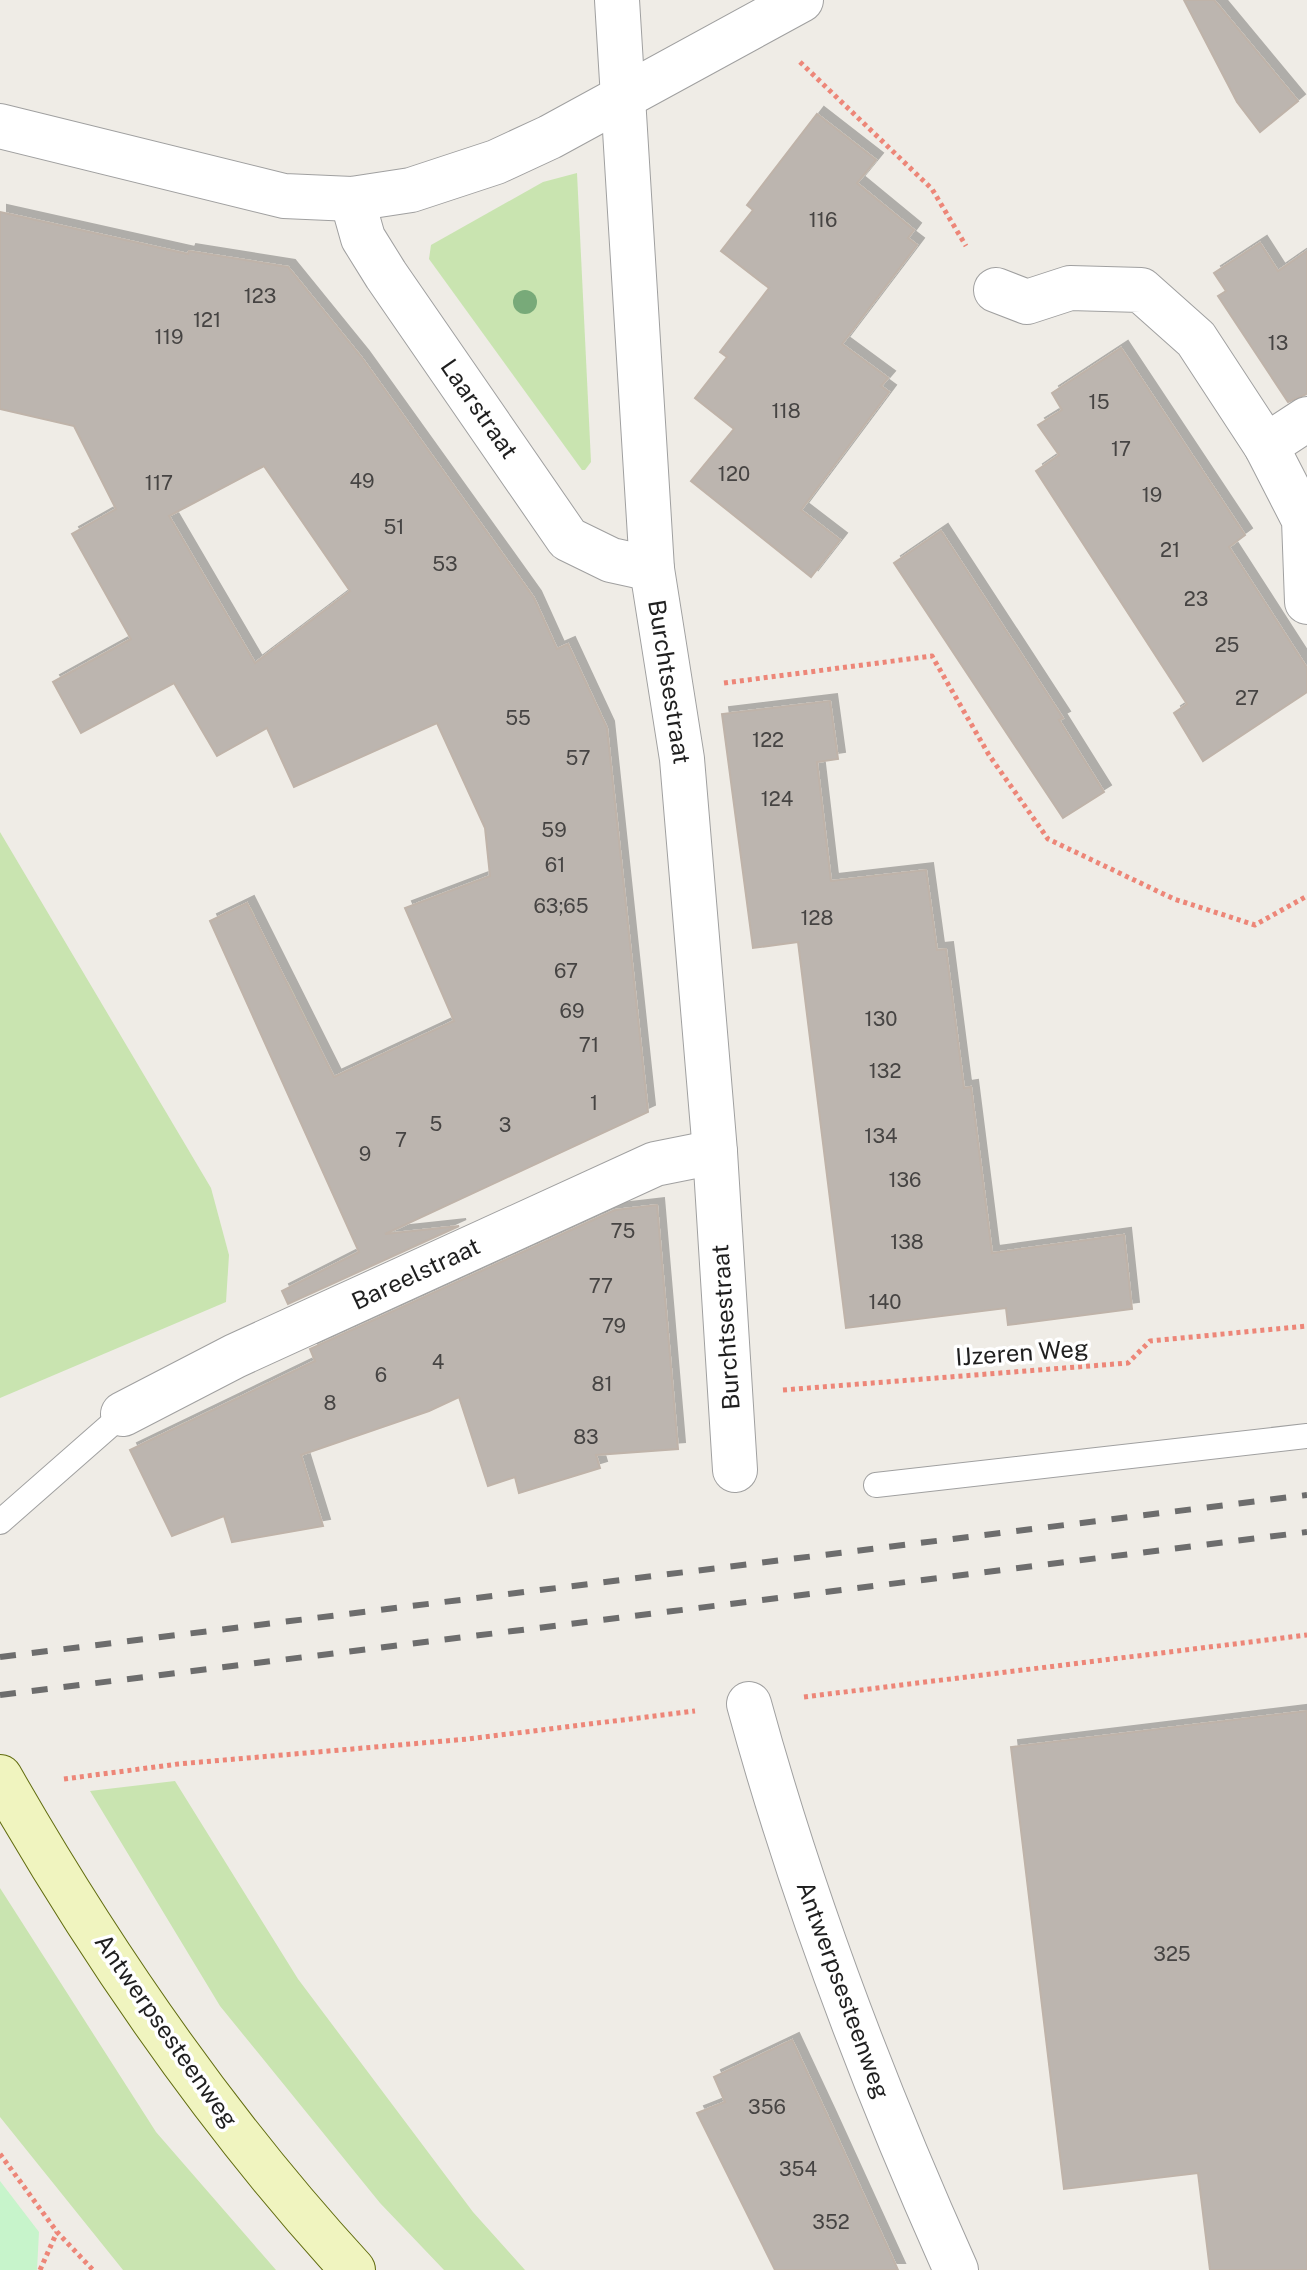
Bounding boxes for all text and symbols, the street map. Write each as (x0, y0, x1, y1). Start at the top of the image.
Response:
house number: 116 (809, 208, 837, 232)
house number: 123 (244, 284, 276, 308)
house number: 121 (193, 308, 221, 332)
house number: 119 (155, 325, 183, 349)
house number: 13 (1268, 331, 1288, 355)
street label: Laarstraat (435, 353, 524, 463)
house number: 15 (1089, 390, 1109, 414)
house number: 118 (771, 399, 801, 423)
house number: 17 (1111, 437, 1131, 461)
house number: 120 (718, 462, 750, 486)
house number: 49 (349, 469, 375, 493)
house number: 117 (145, 471, 173, 495)
house number: 19 (1142, 483, 1162, 507)
house number: 51 (384, 515, 404, 539)
house number: 21 (1160, 538, 1180, 562)
house number: 53 (432, 552, 458, 576)
house number: 23 (1184, 587, 1208, 611)
street label: Burchtsestraat (643, 598, 697, 766)
house number: 25 (1215, 633, 1239, 657)
house number: 27 (1235, 686, 1259, 710)
house number: 55 (505, 706, 531, 730)
house number: 122 (752, 728, 784, 752)
house number: 57 (566, 746, 590, 770)
house number: 124 (761, 787, 793, 811)
house number: 59 (541, 818, 567, 842)
house number: 61 (545, 853, 565, 877)
house number: 63;65 (534, 894, 588, 918)
house number: 128 (800, 906, 834, 930)
house number: 67 (554, 959, 578, 983)
house number: 69 (560, 999, 584, 1023)
house number: 130 (865, 1007, 897, 1031)
house number: 71 (579, 1033, 599, 1057)
house number: 132 (869, 1059, 901, 1083)
house number: 1 (590, 1091, 598, 1115)
house number: 5 (430, 1112, 442, 1136)
house number: 3 (499, 1113, 511, 1137)
house number: 134 (864, 1124, 898, 1148)
house number: 7 (395, 1128, 407, 1152)
house number: 9 (359, 1142, 371, 1166)
house number: 136 (888, 1168, 922, 1192)
house number: 75 (611, 1219, 635, 1243)
house number: 138 (890, 1230, 924, 1254)
street label: Bareelstraat (347, 1231, 484, 1315)
street label: Burchtsestraat (705, 1243, 745, 1411)
house number: 77 (589, 1274, 613, 1298)
house number: 140 (869, 1290, 901, 1314)
house number: 79 (602, 1314, 626, 1338)
street label: IJzeren Weg (954, 1333, 1089, 1371)
house number: 4 (432, 1350, 444, 1374)
house number: 6 (375, 1363, 387, 1387)
house number: 81 (591, 1372, 613, 1396)
house number: 8 (324, 1391, 336, 1415)
house number: 83 (573, 1425, 599, 1449)
street label: Antwerpsesteenweg (792, 1877, 896, 2102)
street label: Antwerpsesteenweg (90, 1928, 244, 2132)
house number: 325 (1153, 1942, 1191, 1966)
house number: 356 (748, 2095, 786, 2119)
house number: 354 (779, 2157, 817, 2181)
house number: 352 (812, 2210, 850, 2234)

